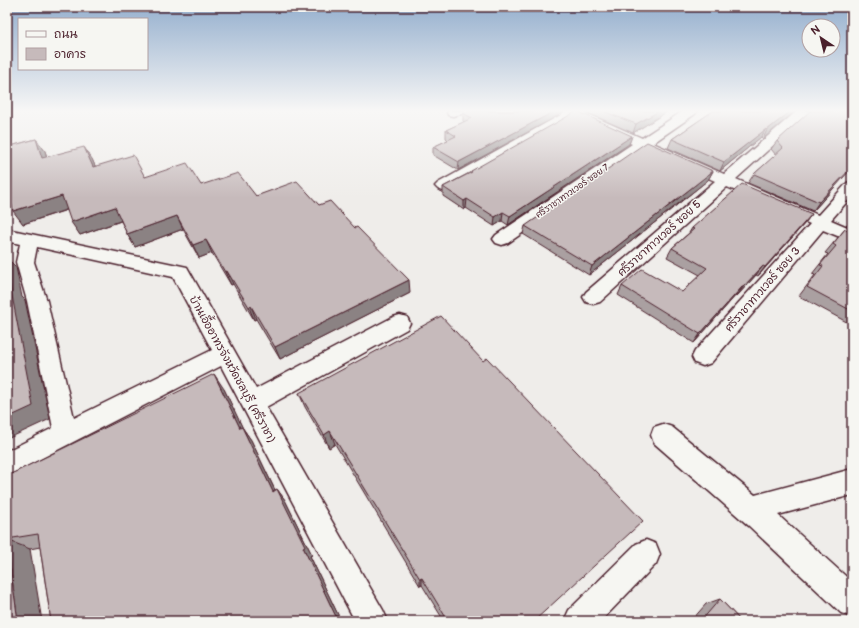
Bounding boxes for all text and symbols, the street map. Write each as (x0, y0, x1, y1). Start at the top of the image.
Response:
legend (18, 18, 148, 70)
north arrow (801, 18, 841, 58)
text: N (808, 23, 823, 38)
text: ถนน (54, 27, 78, 42)
text: อาคาร (54, 47, 86, 62)
street label: ศรีราชาทาวเวอร์ ซอย 7 (533, 161, 611, 221)
street label: ศรีราชาทาวเวอร์ ซอย 5 (614, 196, 704, 279)
street label: ศรีราชาทาวเวอร์ ซอย 3 (721, 243, 803, 334)
street label: บ้านเอื้ออาทรจังหวัดชลบุรี (ศรีราชา) (185, 291, 283, 446)

